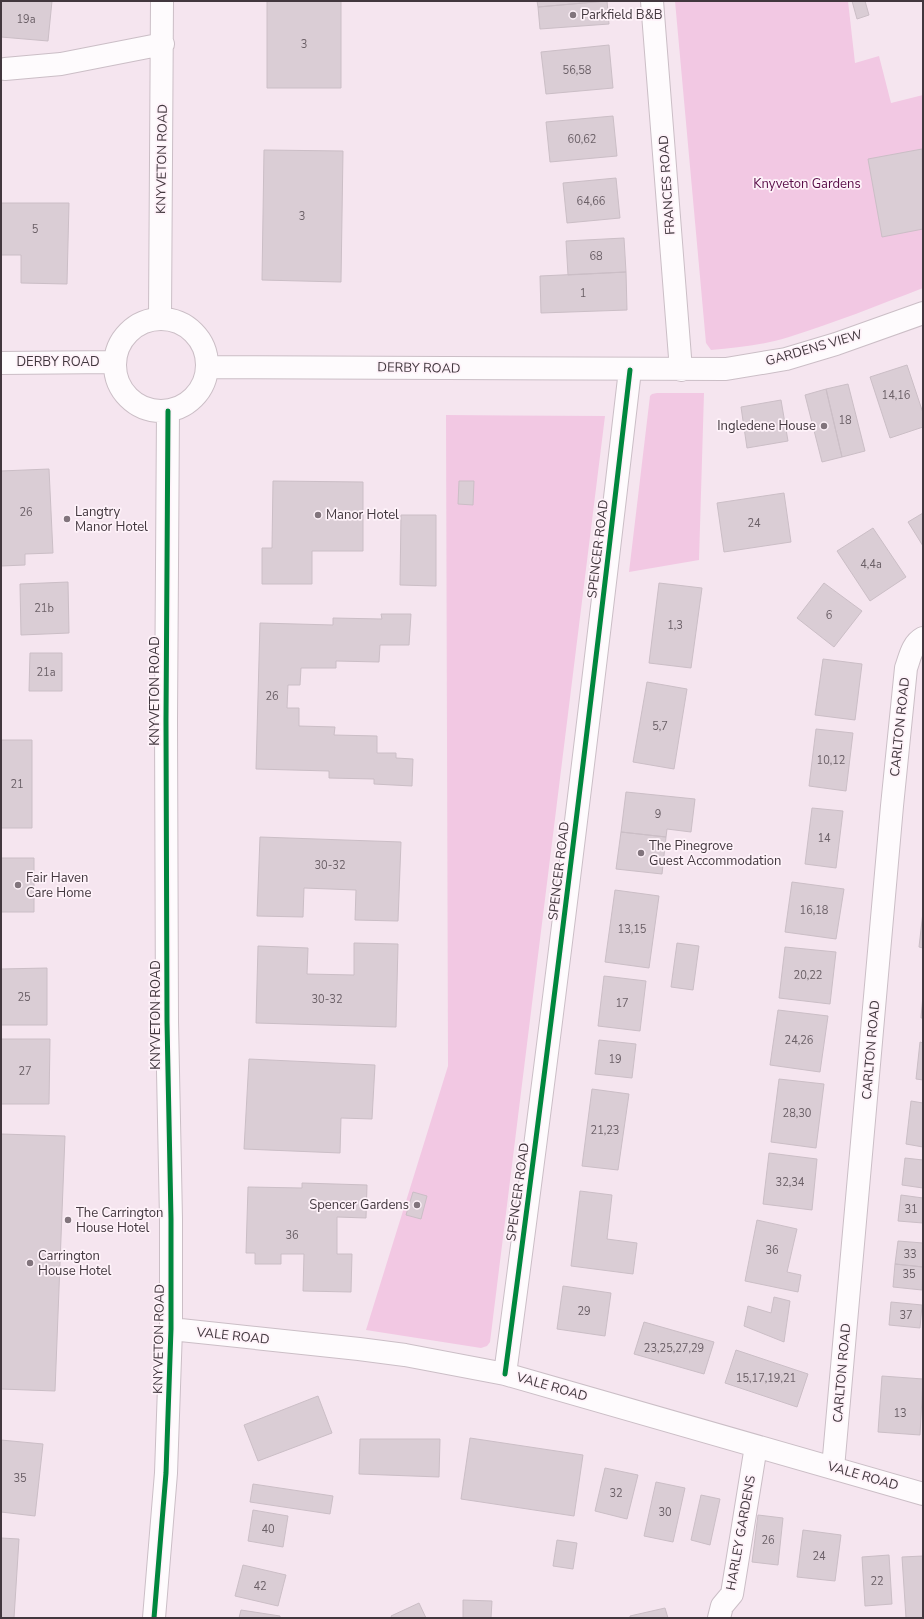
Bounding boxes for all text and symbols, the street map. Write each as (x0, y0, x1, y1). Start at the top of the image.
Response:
place label: Parkfield B&B (581, 6, 662, 24)
marker: Parkfield B&B (568, 10, 578, 20)
house number: 19a (16, 12, 36, 27)
house number: 3 (301, 37, 307, 52)
house number: 56,58 (563, 63, 592, 78)
street label: KNYVETON ROAD (152, 104, 172, 214)
house number: 60,62 (568, 132, 596, 147)
street label: FRANCES ROAD (655, 135, 679, 235)
park label: Knyveton Gardens (753, 175, 861, 193)
house number: 64,66 (577, 194, 606, 209)
house number: 3 (299, 209, 305, 224)
house number: 5 (32, 222, 39, 237)
house number: 68 (589, 249, 603, 264)
house number: 1 (580, 286, 586, 301)
street label: GARDENS VIEW (764, 326, 864, 370)
street label: DERBY ROAD (16, 353, 100, 371)
street label: DERBY ROAD (377, 358, 461, 378)
house number: 14,16 (882, 388, 911, 403)
house number: 18 (838, 413, 852, 428)
place label: Ingledene House (717, 417, 816, 435)
marker: Ingledene House (819, 421, 829, 431)
street label: SPENCER ROAD (583, 499, 613, 599)
place label: Langtry Manor Hotel (75, 503, 148, 536)
house number: 26 (19, 505, 33, 520)
place label: Manor Hotel (326, 506, 399, 524)
marker: Manor Hotel (313, 510, 323, 520)
marker: Langtry Manor Hotel (62, 514, 72, 524)
house number: 24 (747, 516, 761, 531)
house number: 4,4a (860, 557, 882, 572)
house number: 21b (34, 601, 54, 616)
house number: 6 (826, 608, 833, 623)
house number: 1,3 (667, 618, 683, 633)
street label: KNYVETON ROAD (146, 636, 164, 746)
house number: 21a (36, 665, 56, 680)
street label: CARLTON ROAD (886, 676, 914, 778)
house number: 26 (265, 689, 279, 704)
house number: 5,7 (652, 719, 668, 734)
house number: 10,12 (817, 753, 845, 768)
house number: 21 (10, 777, 24, 792)
house number: 9 (655, 807, 661, 822)
street label: SPENCER ROAD (544, 821, 574, 921)
house number: 14 (817, 831, 831, 846)
place label: The Pinegrove Guest Accommodation (649, 837, 781, 870)
marker: The Pinegrove Guest Accommodation (636, 848, 646, 858)
house number: 30-32 (314, 858, 346, 873)
place label: Fair Haven Care Home (26, 869, 92, 902)
marker: Fair Haven Care Home (13, 880, 23, 890)
house number: 16,18 (800, 903, 829, 918)
house number: 13,15 (618, 922, 647, 937)
street label: KNYVETON ROAD (147, 960, 165, 1070)
house number: 20,22 (794, 968, 822, 983)
house number: 25 (17, 990, 31, 1005)
house number: 30-32 (311, 992, 343, 1007)
house number: 17 (615, 996, 629, 1011)
street label: CARLTON ROAD (858, 999, 884, 1101)
house number: 24,26 (785, 1033, 814, 1048)
house number: 19 (608, 1052, 622, 1067)
house number: 27 (18, 1064, 32, 1079)
house number: 28,30 (783, 1106, 812, 1121)
house number: 21,23 (591, 1123, 619, 1138)
street label: SPENCER ROAD (502, 1142, 534, 1242)
house number: 32,34 (776, 1175, 805, 1190)
place label: Spencer Gardens (309, 1196, 409, 1214)
marker: Spencer Gardens (412, 1200, 422, 1210)
house number: 31 (904, 1202, 918, 1217)
place label: The Carrington House Hotel (76, 1204, 163, 1237)
marker: The Carrington House Hotel (63, 1215, 73, 1225)
house number: 36 (285, 1228, 299, 1243)
house number: 36 (765, 1243, 779, 1258)
place label: Carrington House Hotel (38, 1247, 111, 1280)
house number: 33 (903, 1247, 917, 1262)
marker: Carrington House Hotel (25, 1258, 35, 1268)
house number: 35 (902, 1267, 916, 1282)
street label: KNYVETON ROAD (149, 1284, 169, 1394)
house number: 29 (577, 1304, 591, 1319)
house number: 37 (899, 1308, 913, 1323)
street label: CARLTON ROAD (829, 1322, 855, 1424)
street label: VALE ROAD (195, 1323, 270, 1349)
house number: 23,25,27,29 (644, 1341, 704, 1356)
street label: VALE ROAD (513, 1368, 590, 1406)
house number: 15,17,19,21 (736, 1371, 796, 1386)
house number: 13 (893, 1406, 907, 1421)
street label: VALE ROAD (824, 1457, 901, 1495)
house number: 35 (13, 1471, 27, 1486)
street label: HARLEY GARDENS (722, 1474, 760, 1592)
house number: 32 (609, 1486, 623, 1501)
house number: 30 (658, 1505, 672, 1520)
house number: 40 (261, 1522, 275, 1537)
house number: 26 (761, 1533, 775, 1548)
house number: 24 (812, 1549, 826, 1564)
house number: 22 (870, 1574, 884, 1589)
house number: 42 (253, 1579, 267, 1594)

